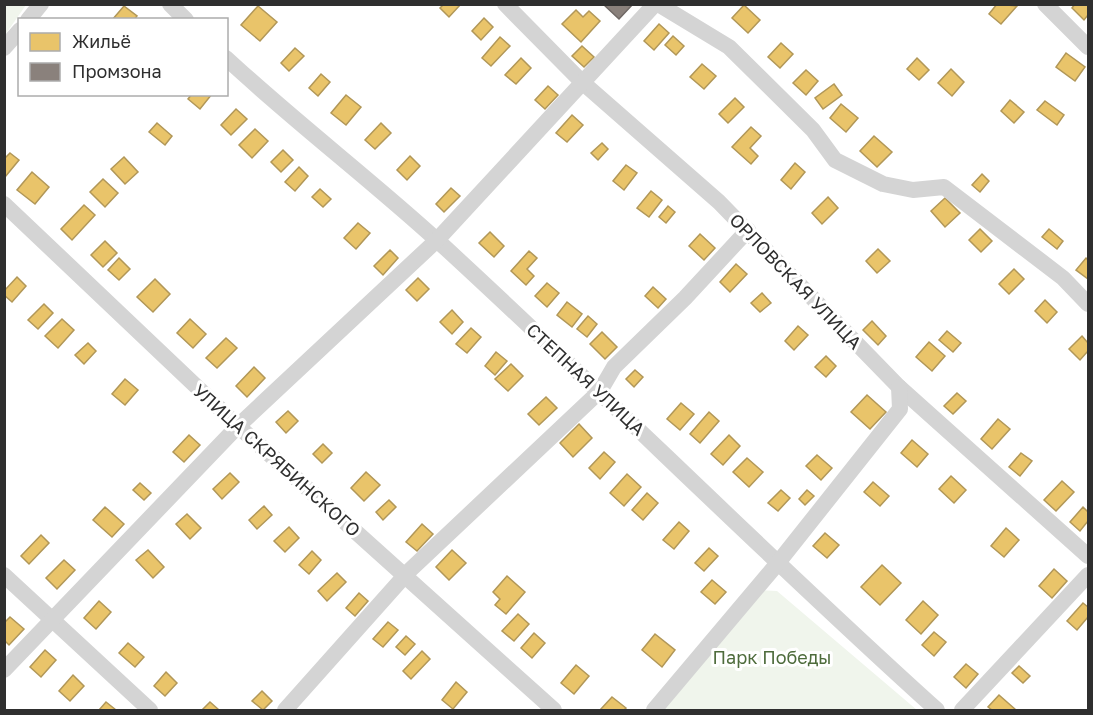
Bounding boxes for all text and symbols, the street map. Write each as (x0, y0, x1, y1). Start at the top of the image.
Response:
legend (18, 18, 228, 96)
text: Жильё (72, 30, 131, 52)
text: Промзона (72, 60, 162, 82)
street label: ОРЛОВСКАЯ УЛИЦА (725, 209, 867, 353)
street label: СТЕПНАЯ УЛИЦА (522, 318, 650, 440)
street label: УЛИЦА СКРЯБИНСКОГО (189, 379, 365, 541)
park label: Парк Победы (713, 646, 831, 668)

